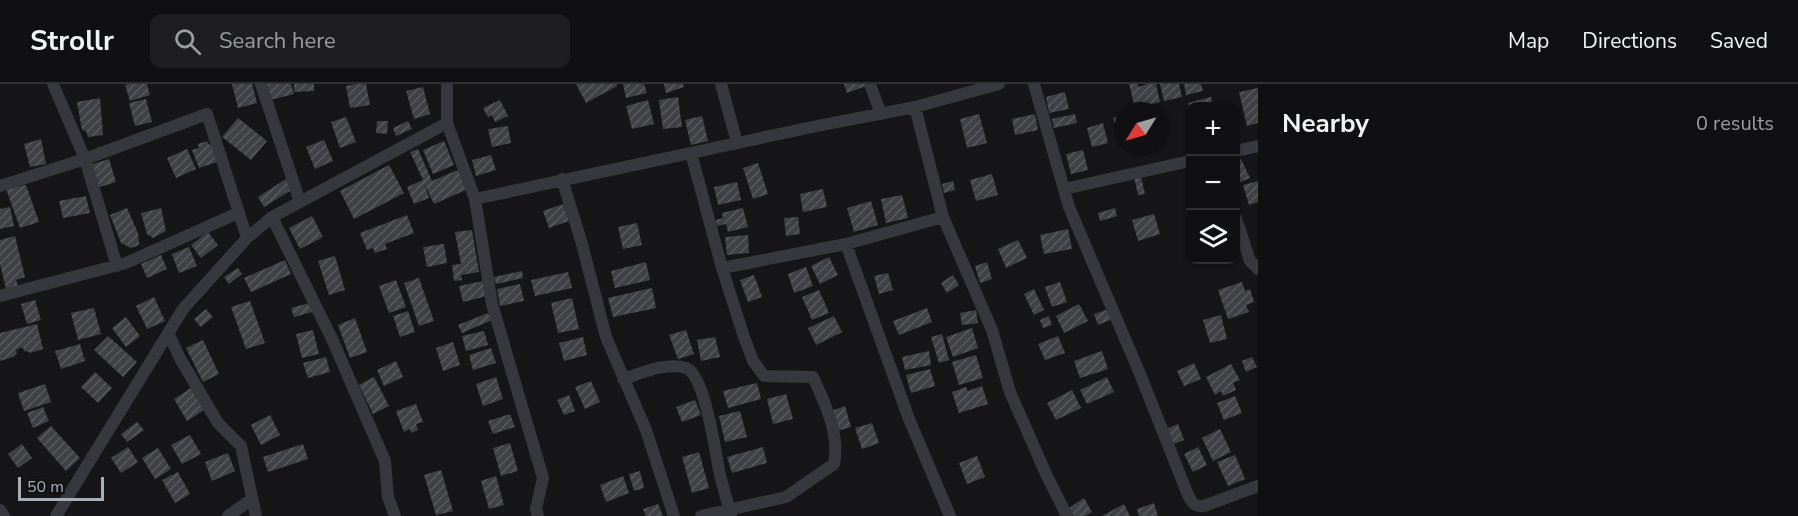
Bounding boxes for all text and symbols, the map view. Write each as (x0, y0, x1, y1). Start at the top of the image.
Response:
search box (150, 14, 570, 68)
text: Strollr (30, 22, 114, 60)
icon: search (171, 25, 204, 58)
text: Search here (219, 26, 336, 56)
text: Map (1508, 27, 1549, 55)
text: Directions (1582, 27, 1677, 55)
text: Saved (1710, 27, 1768, 55)
north arrow (1114, 102, 1168, 156)
map controls (1186, 102, 1240, 264)
button: + (1186, 102, 1240, 156)
text: Nearby (1282, 106, 1369, 141)
text: 0 results (1696, 110, 1774, 137)
button: − (1186, 156, 1240, 210)
button: layers (1186, 210, 1240, 264)
scale bar (18, 474, 104, 502)
text: 50 m (27, 476, 64, 498)

